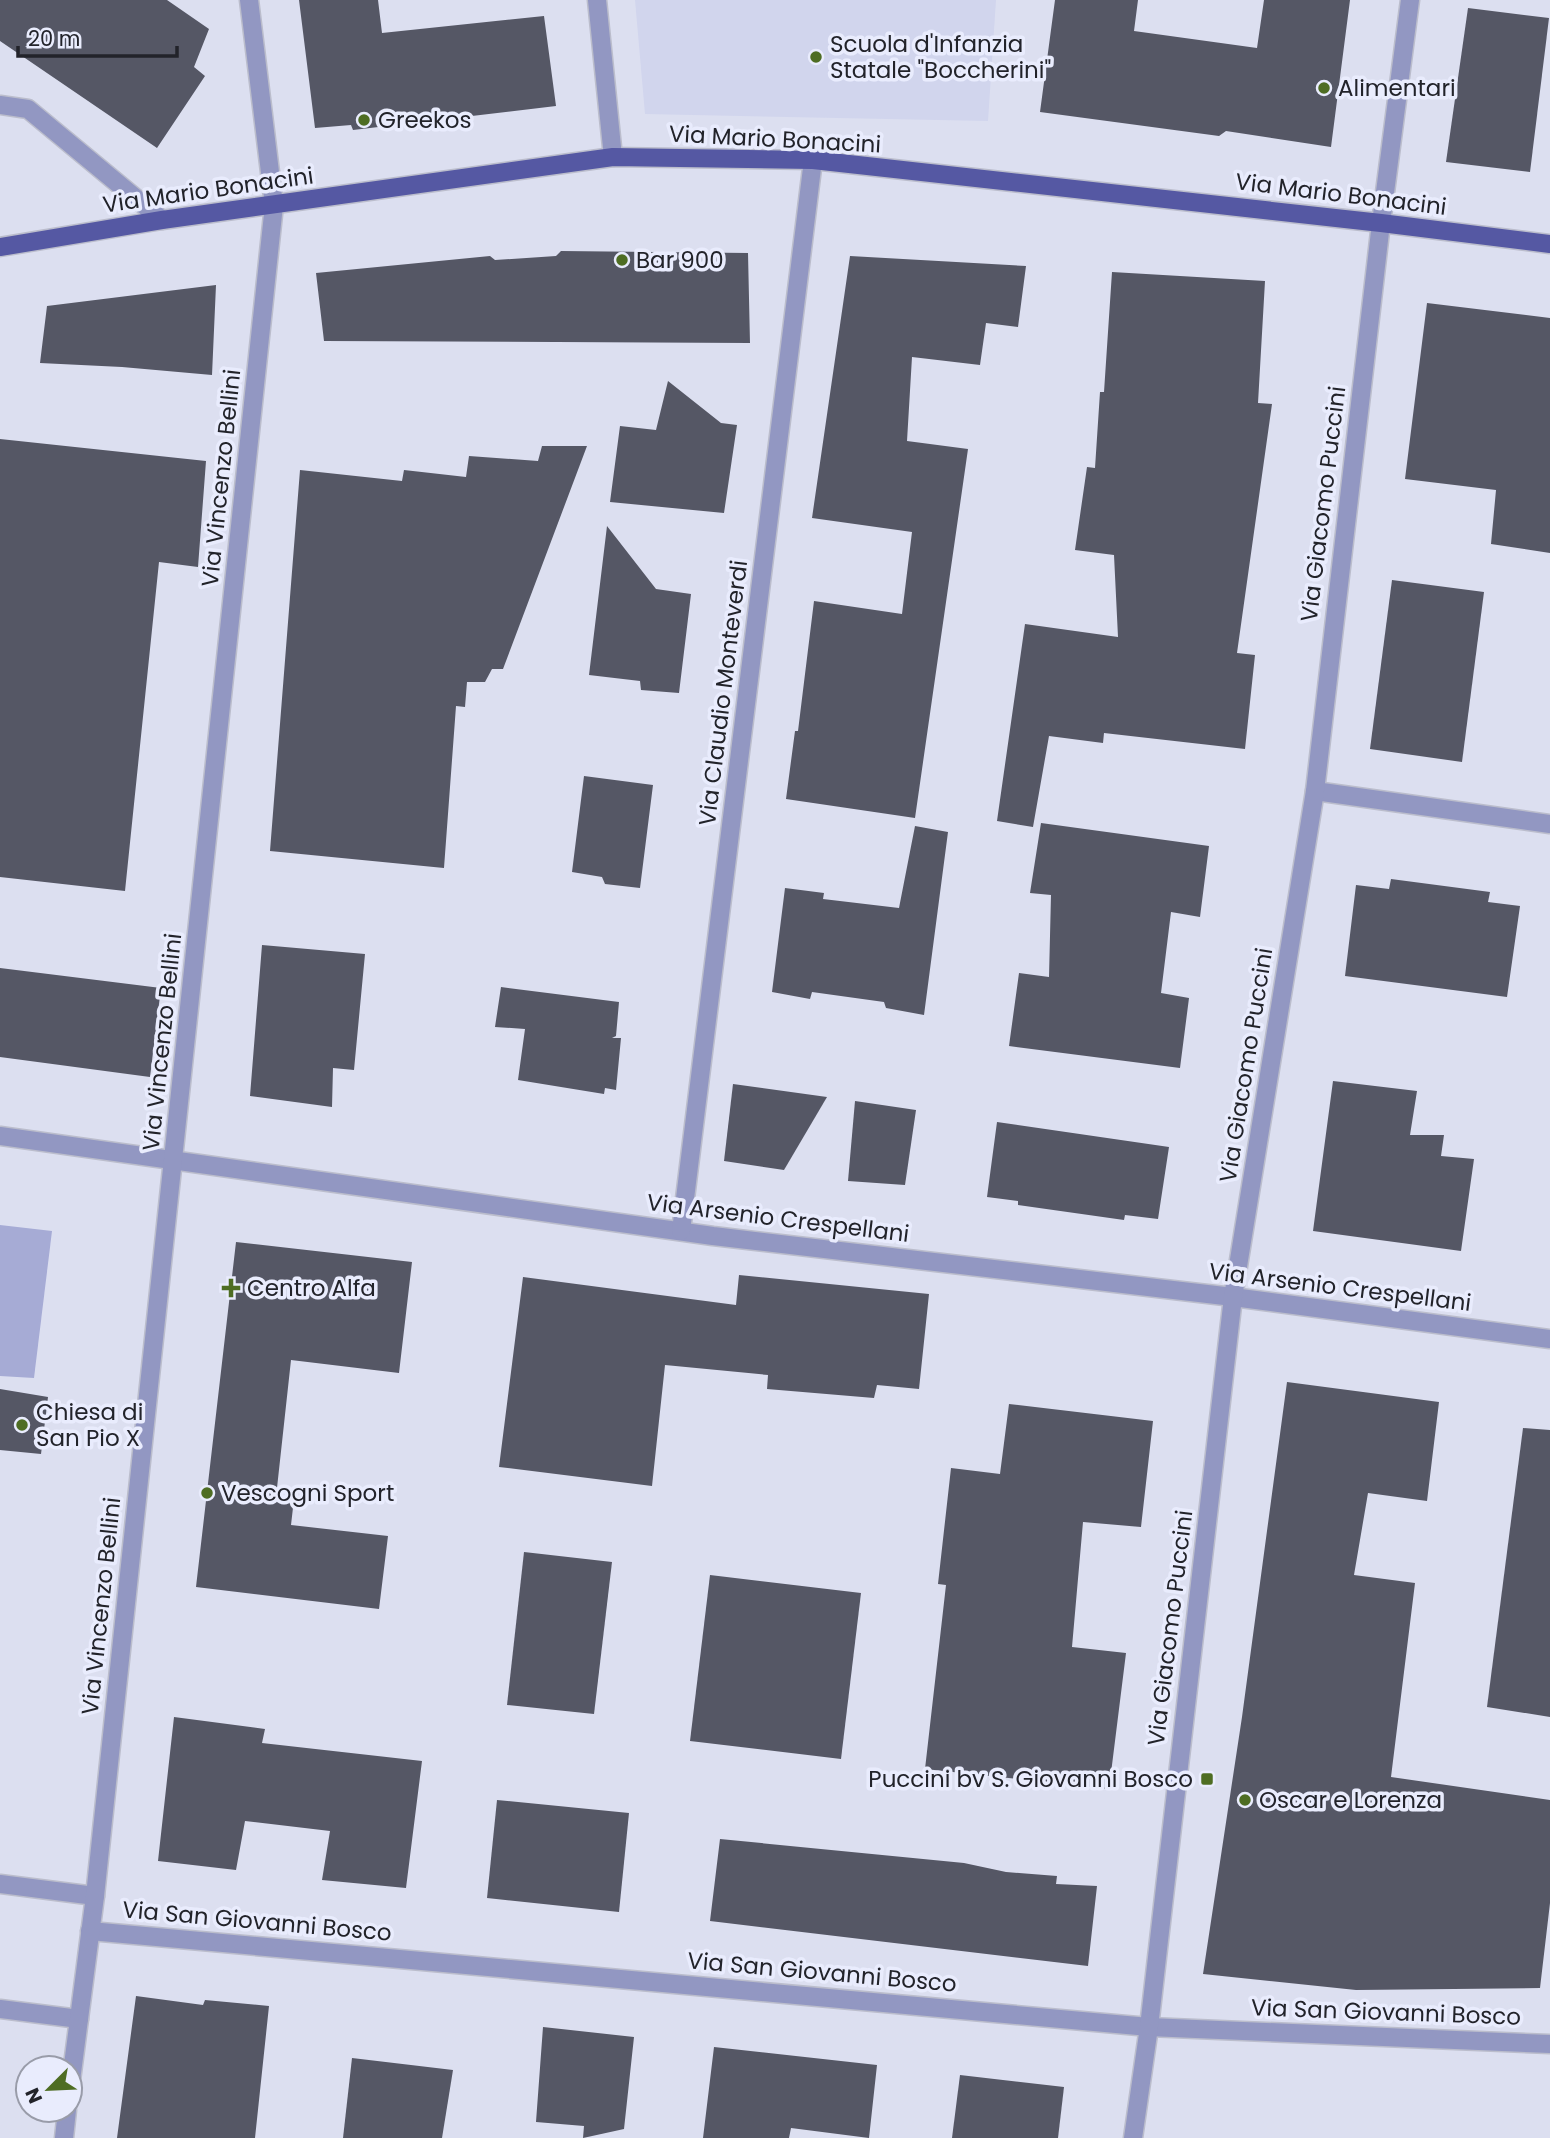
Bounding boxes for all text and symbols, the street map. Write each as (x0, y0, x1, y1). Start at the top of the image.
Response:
scale bar (18, 14, 177, 58)
text: 20 m (28, 24, 81, 53)
place label: Scuola d'Infanzia Statale "Boccherini" (830, 28, 1051, 86)
marker: Scuola d'Infanzia Statale "Boccherini" (808, 49, 824, 65)
place label: Alimentari (1338, 72, 1456, 104)
marker: Alimentari (1316, 80, 1332, 96)
place label: Greekos (378, 104, 472, 136)
marker: Greekos (356, 112, 372, 128)
street label: Via Mario Bonacini (668, 117, 882, 161)
street label: Via Mario Bonacini (101, 159, 315, 221)
street label: Via Mario Bonacini (1234, 165, 1448, 223)
place label: Bar 900 (636, 244, 724, 276)
marker: Bar 900 (614, 252, 630, 268)
street label: Via Vincenzo Bellini (194, 368, 248, 588)
street label: Via Giacomo Puccini (1293, 384, 1353, 624)
street label: Via Claudio Monteverdi (691, 558, 755, 828)
street label: Via Vincenzo Bellini (135, 932, 189, 1152)
street label: Via Giacomo Puccini (1212, 945, 1280, 1185)
street label: Via Arsenio Crespellani (645, 1186, 911, 1250)
street label: Via Arsenio Crespellani (1207, 1255, 1473, 1319)
place label: Centro Alfa (247, 1272, 376, 1304)
marker: Centro Alfa (221, 1278, 241, 1298)
place label: Chiesa di San Pio X (36, 1396, 143, 1454)
marker: Chiesa di San Pio X (14, 1417, 30, 1433)
place label: Vescogni Sport (221, 1477, 394, 1509)
marker: Vescogni Sport (199, 1485, 215, 1501)
street label: Via Vincenzo Bellini (74, 1496, 128, 1716)
street label: Via Giacomo Puccini (1140, 1508, 1200, 1748)
place label: Puccini bv S. Giovanni Bosco (868, 1763, 1193, 1795)
marker: Puccini bv S. Giovanni Bosco (1199, 1771, 1215, 1787)
place label: Oscar e Lorenza (1259, 1784, 1442, 1816)
marker: Oscar e Lorenza (1237, 1792, 1253, 1808)
street label: Via San Giovanni Bosco (121, 1893, 393, 1949)
street label: Via San Giovanni Bosco (686, 1944, 958, 2000)
street label: Via San Giovanni Bosco (1250, 1991, 1522, 2033)
north arrow (14, 2054, 84, 2124)
text: N (19, 2084, 49, 2108)

